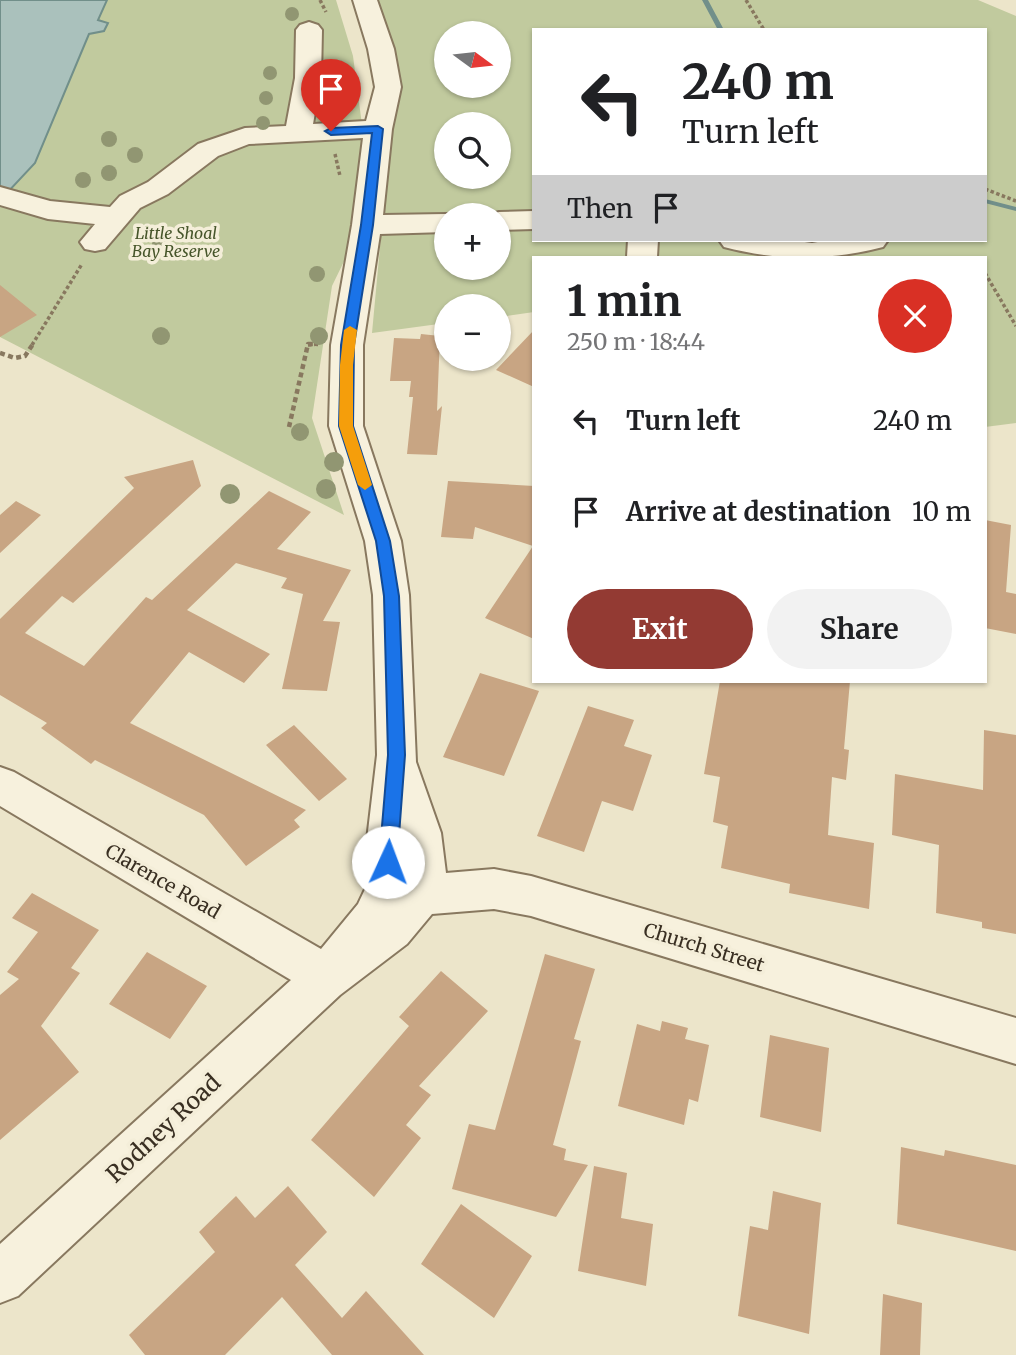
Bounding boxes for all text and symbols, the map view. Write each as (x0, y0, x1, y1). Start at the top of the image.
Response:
north arrow (434, 21, 511, 98)
map controls (434, 21, 511, 371)
text: 240 m (682, 51, 834, 112)
icon: left (567, 56, 658, 147)
pin (301, 59, 361, 131)
icon: arrive (312, 70, 350, 108)
button: search (434, 112, 511, 189)
text: Turn left (682, 112, 819, 152)
icon: arrive (647, 189, 685, 227)
text: Then (567, 192, 633, 225)
button: + (434, 203, 511, 280)
park label: Little Shoal Bay Reserve (132, 223, 220, 261)
text: 1 min (567, 275, 681, 327)
button: close (878, 279, 952, 353)
button: − (434, 294, 511, 371)
text: 250 m · 18:44 (567, 327, 705, 356)
icon: left (567, 402, 605, 440)
text: Turn left (626, 404, 740, 437)
text: 240 m (873, 404, 952, 437)
icon: arrive (567, 493, 605, 531)
text: Arrive at destination (626, 495, 891, 528)
text: 10 m (912, 495, 971, 528)
button: Exit (567, 589, 753, 669)
button: Share (767, 589, 952, 669)
position arrow (351, 825, 425, 899)
street label: Clarence Road (101, 838, 225, 924)
street label: Church Street (641, 917, 768, 977)
street label: Rodney Road (100, 1068, 226, 1188)

